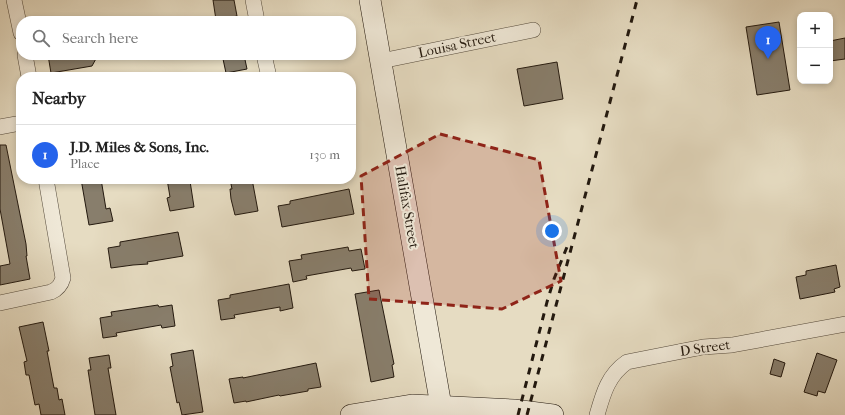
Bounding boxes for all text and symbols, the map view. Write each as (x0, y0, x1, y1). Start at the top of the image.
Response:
map controls (797, 12, 833, 84)
button: + (797, 12, 833, 48)
search box (16, 16, 356, 60)
pin: 1 (755, 26, 781, 59)
icon: search (30, 27, 52, 49)
street label: Louisa Street (417, 28, 497, 62)
text: Search here (62, 29, 138, 47)
button: − (797, 48, 833, 84)
text: Nearby (32, 88, 86, 108)
text: J.D. Miles & Sons, Inc. (70, 138, 209, 156)
text: 1 (43, 147, 47, 162)
text: 130 m (309, 147, 340, 162)
text: Place (70, 156, 100, 171)
street label: Halifax Street (391, 164, 423, 250)
your location (542, 221, 562, 241)
street label: D Street (679, 336, 731, 360)

